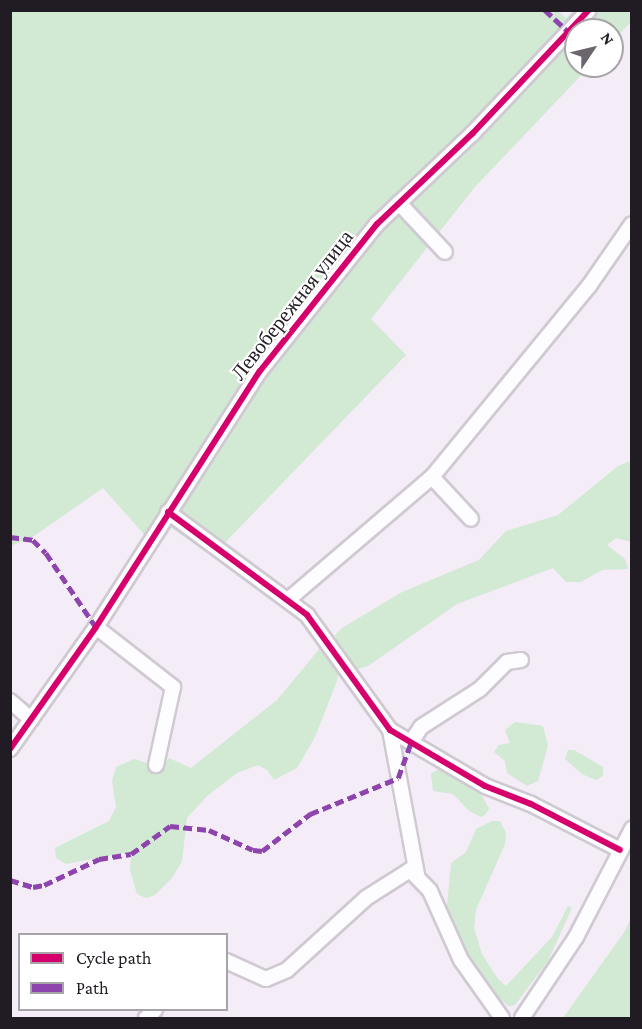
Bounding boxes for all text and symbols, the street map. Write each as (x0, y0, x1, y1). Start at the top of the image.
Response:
north arrow (564, 18, 624, 78)
text: N (597, 29, 618, 48)
street label: Левобережная улица (226, 225, 358, 385)
legend (18, 933, 228, 1011)
text: Cycle path (76, 948, 151, 968)
text: Path (76, 978, 109, 998)

